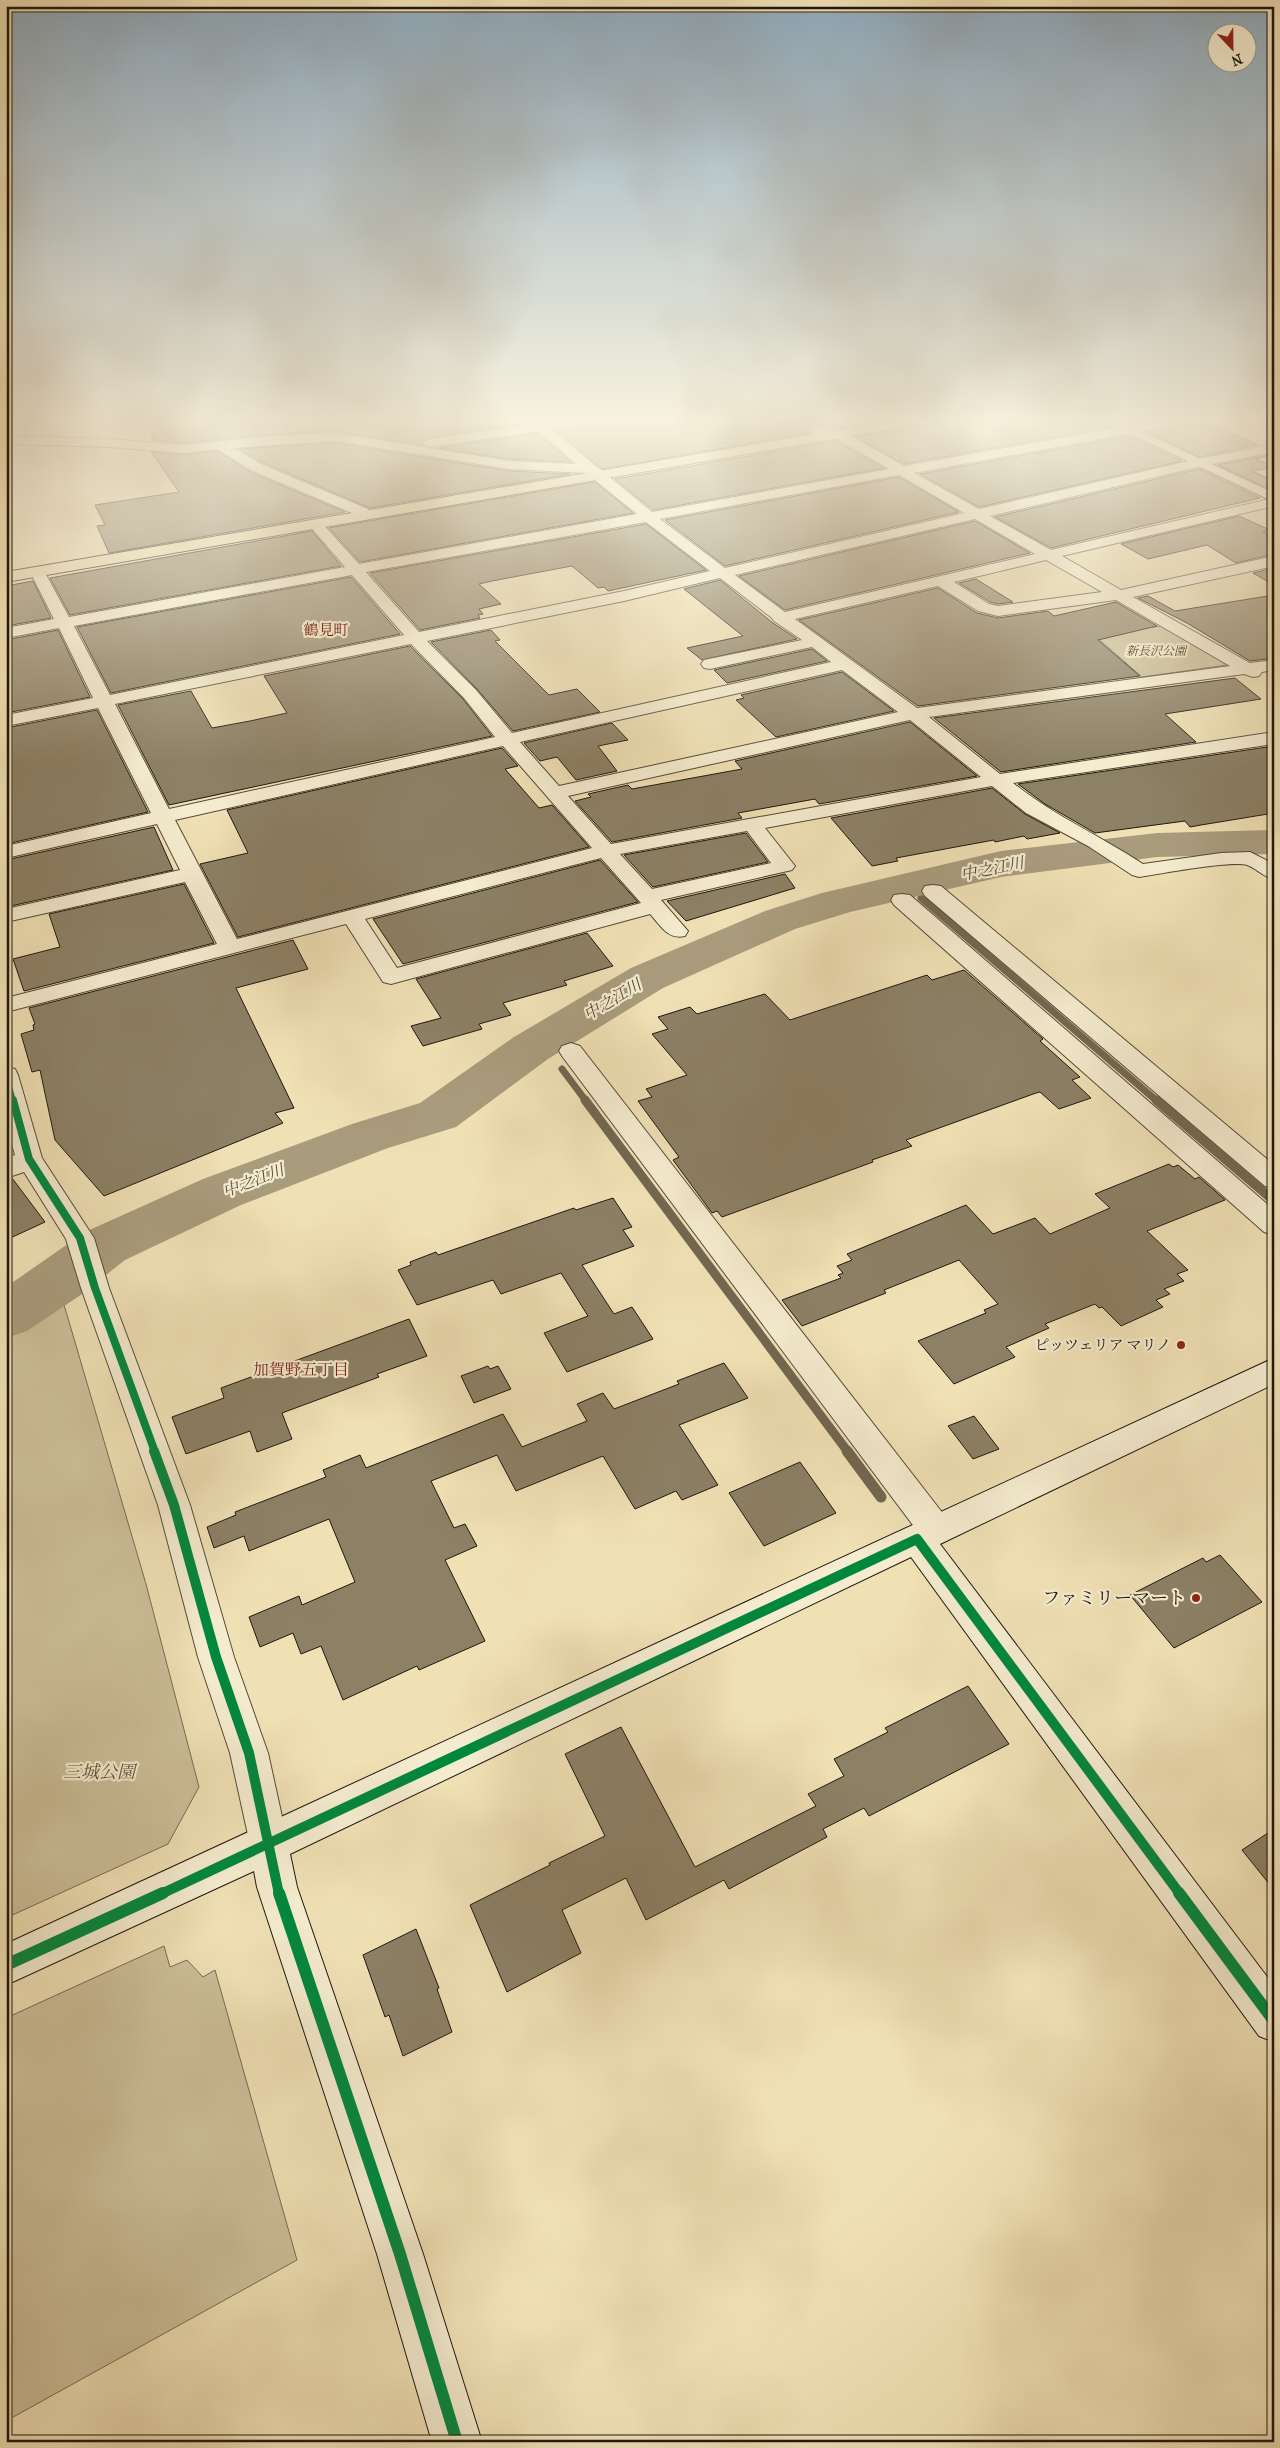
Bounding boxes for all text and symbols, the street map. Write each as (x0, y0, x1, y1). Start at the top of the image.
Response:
north arrow (1208, 22, 1258, 72)
text: N (1228, 50, 1245, 70)
district label: 鶴見町 (303, 621, 349, 639)
park label: 新長沢公園 (1126, 644, 1188, 658)
water label: 中之江川 (959, 853, 1027, 884)
water label: 中之江川 (580, 974, 646, 1024)
water label: 中之江川 (220, 1159, 288, 1201)
place label: ピッツェリア マリノ (1035, 1336, 1171, 1354)
marker: ピッツェリア マリノ (1175, 1339, 1187, 1351)
district label: 加賀野五丁目 (253, 1360, 349, 1379)
place label: ファミリーマート (1042, 1588, 1186, 1609)
marker: ファミリーマート (1190, 1592, 1202, 1604)
park label: 三城公園 (63, 1762, 138, 1783)

